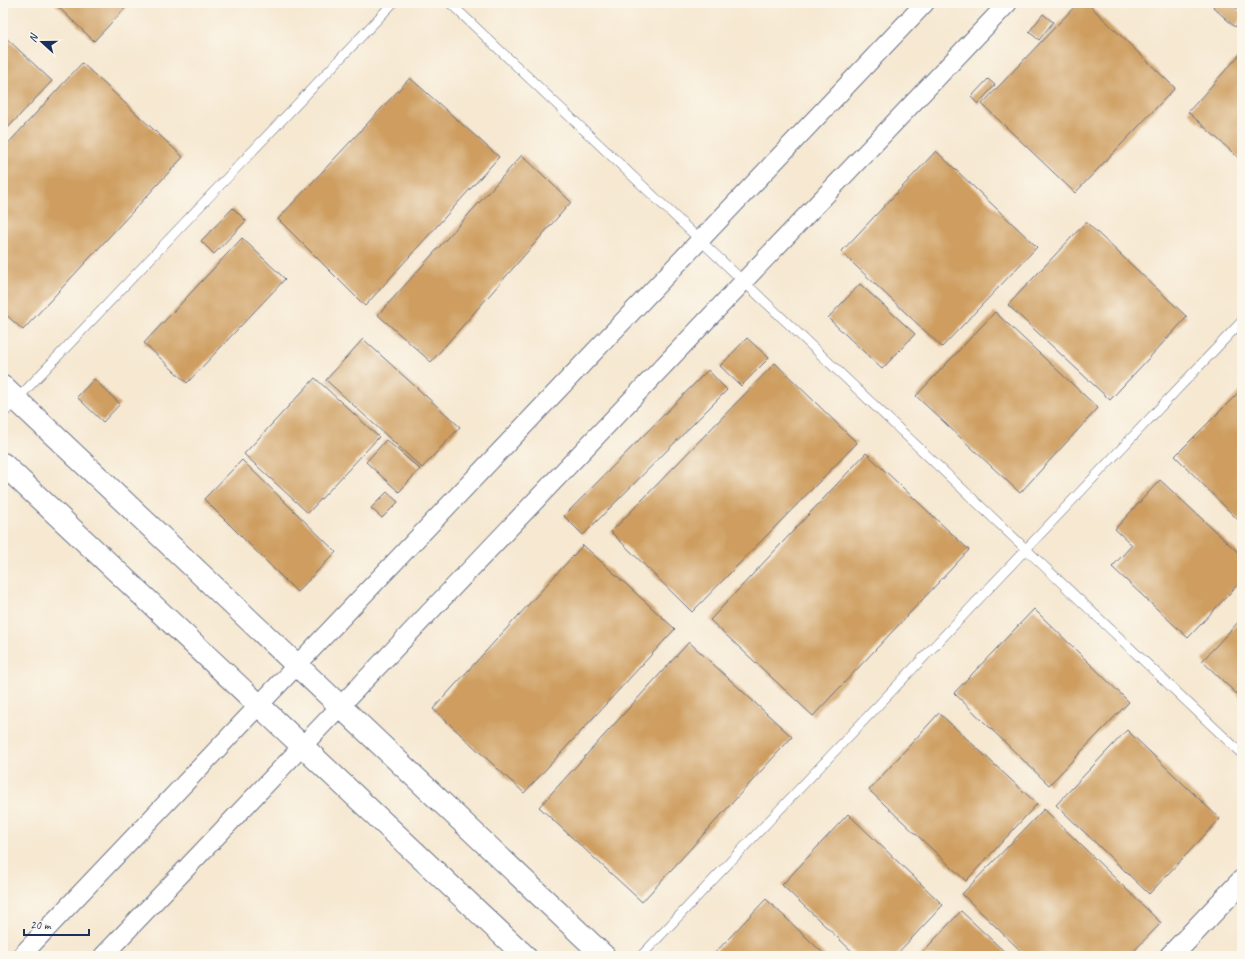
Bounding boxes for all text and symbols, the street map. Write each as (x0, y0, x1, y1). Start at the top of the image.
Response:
north arrow (22, 22, 62, 62)
text: N (25, 31, 41, 44)
scale bar (24, 911, 89, 937)
text: 20 m (30, 917, 52, 933)

